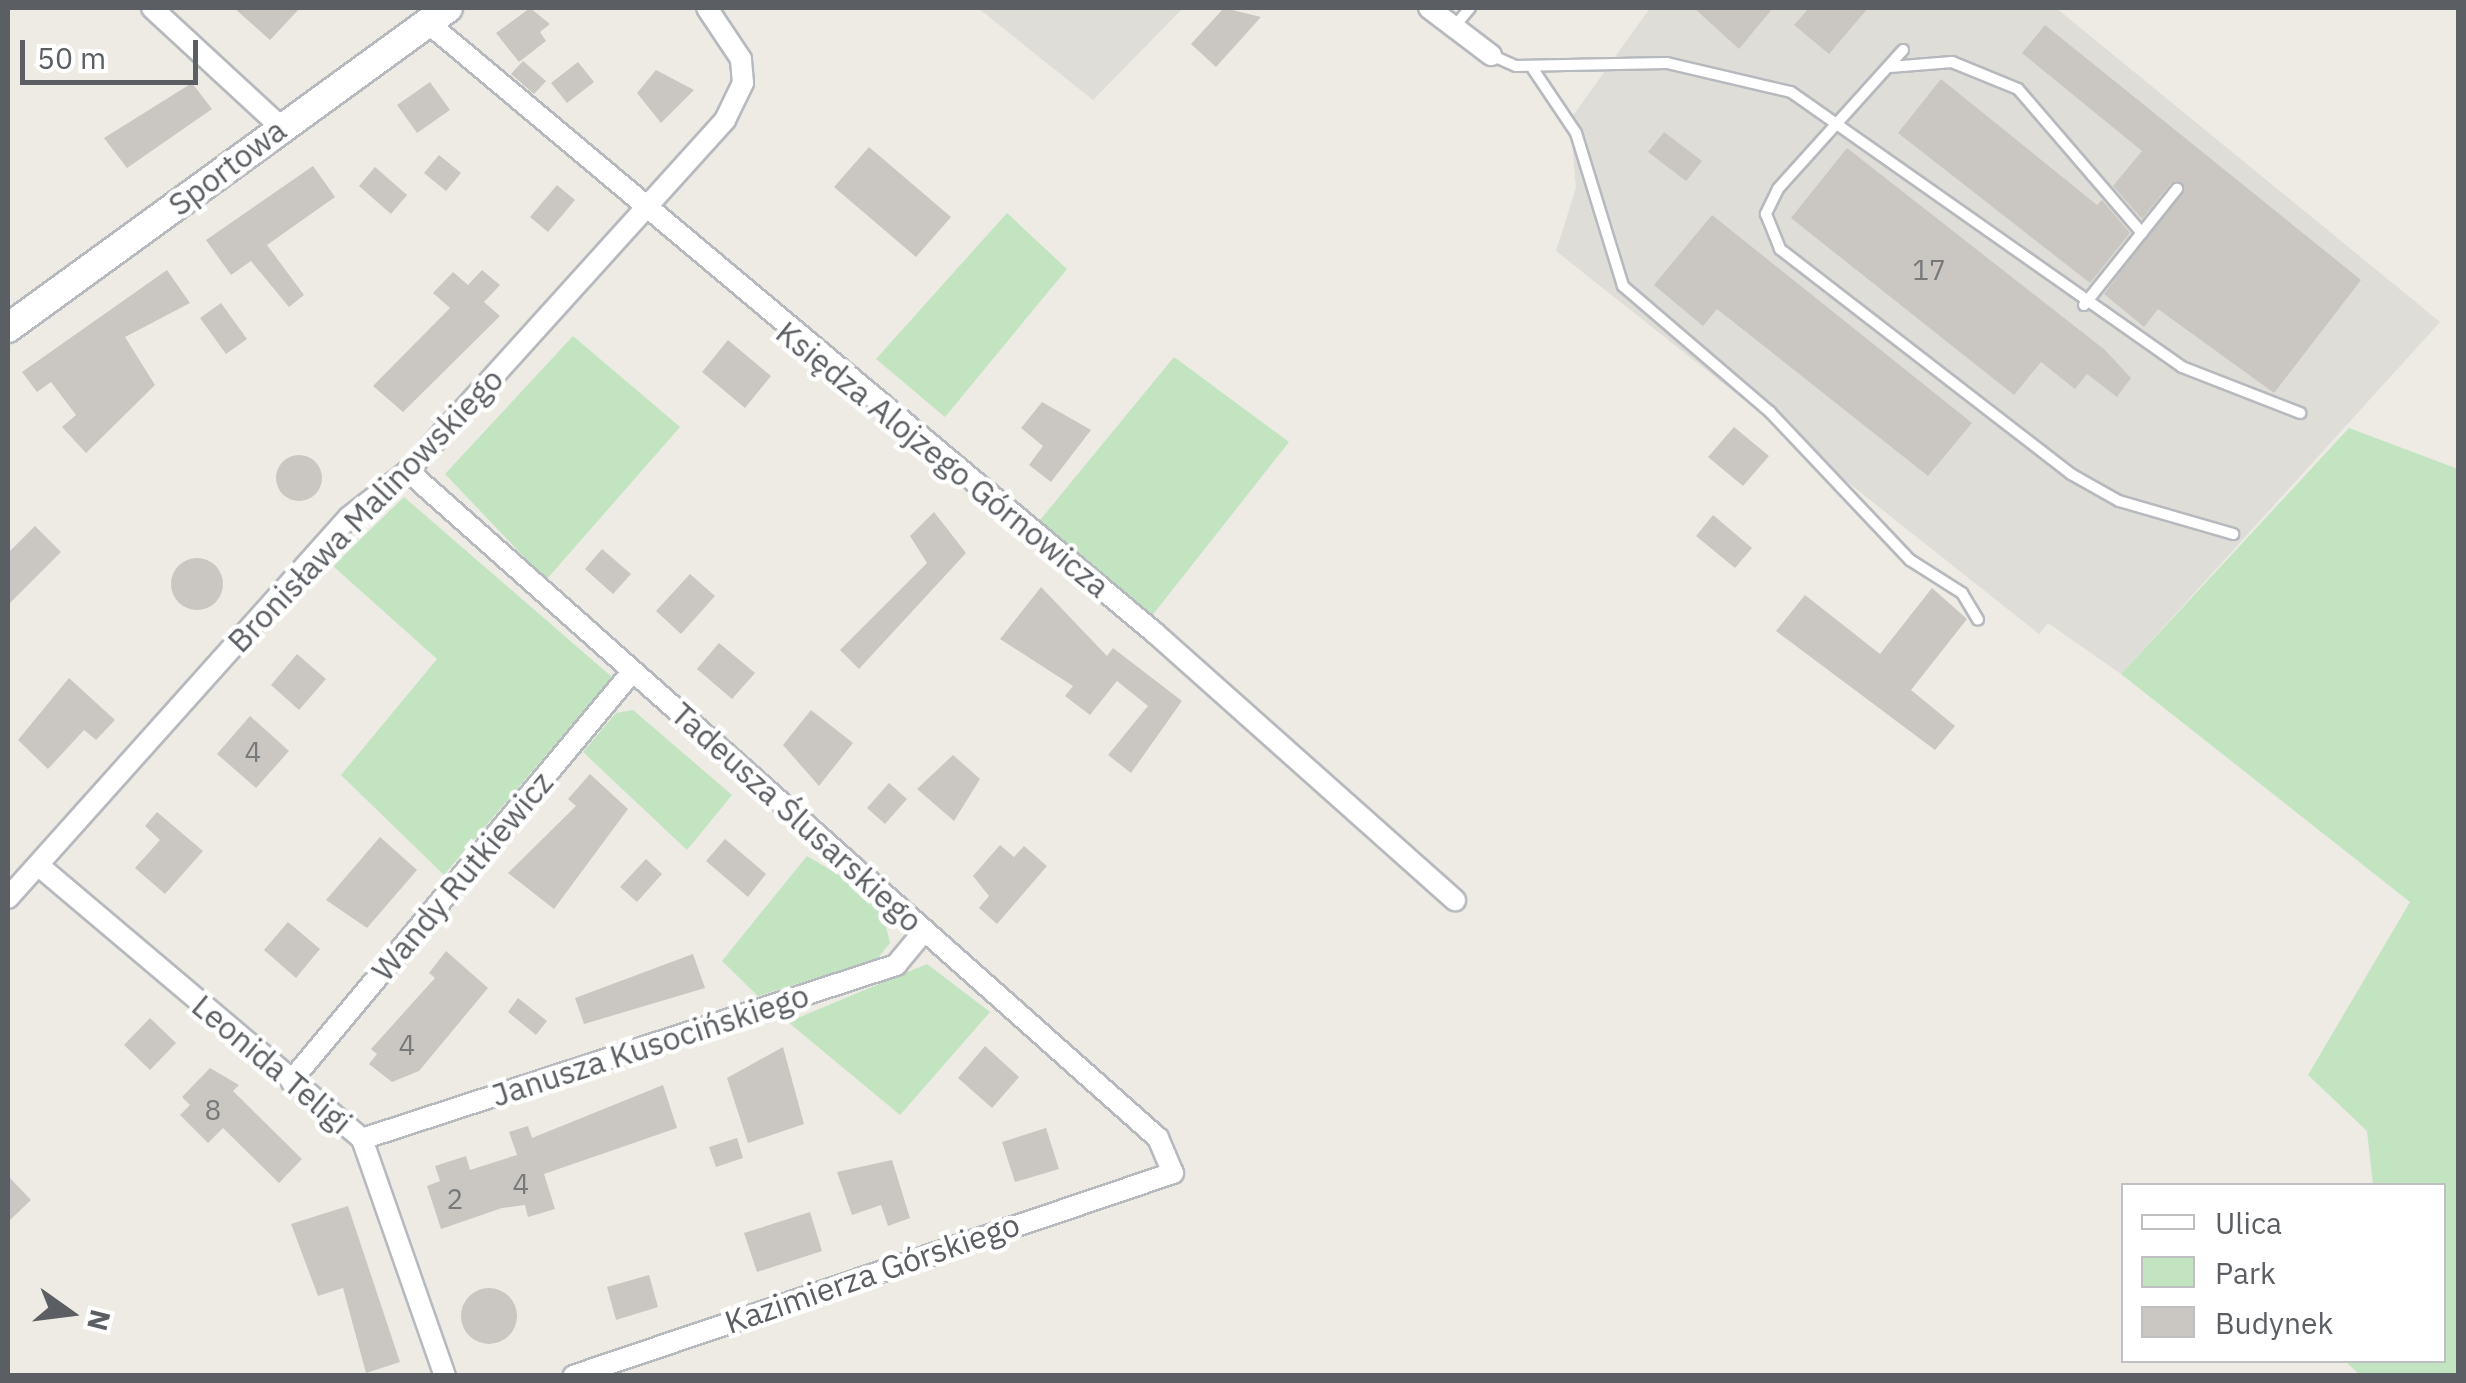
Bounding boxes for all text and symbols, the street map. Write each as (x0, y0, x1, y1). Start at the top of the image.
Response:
scale bar (25, 20, 202, 82)
text: 50 m (37, 38, 106, 77)
street label: Sportowa (161, 110, 293, 224)
house number: 17 (1912, 253, 1946, 287)
street label: Księdza Alojzego Górnowicza (769, 313, 1117, 605)
street label: Bronisława Malinowskiego (219, 360, 511, 660)
street label: Tadeusza Ślusarskiego (663, 694, 931, 940)
house number: 4 (245, 735, 261, 769)
street label: Wandy Rutkiewicz (363, 764, 561, 988)
street label: Janusza Kusocińskiego (487, 976, 813, 1114)
street label: Leonida Teligi (185, 986, 359, 1142)
house number: 4 (399, 1028, 415, 1062)
house number: 8 (205, 1093, 221, 1127)
house number: 4 (513, 1167, 529, 1201)
house number: 2 (447, 1182, 463, 1216)
legend (2121, 1183, 2446, 1363)
text: Ulica (2215, 1203, 2282, 1242)
street label: Kazimierza Górskiego (720, 1205, 1024, 1341)
text: Park (2215, 1253, 2276, 1292)
north arrow (20, 1263, 120, 1363)
text: Budynek (2215, 1303, 2333, 1342)
text: N (79, 1306, 120, 1335)

